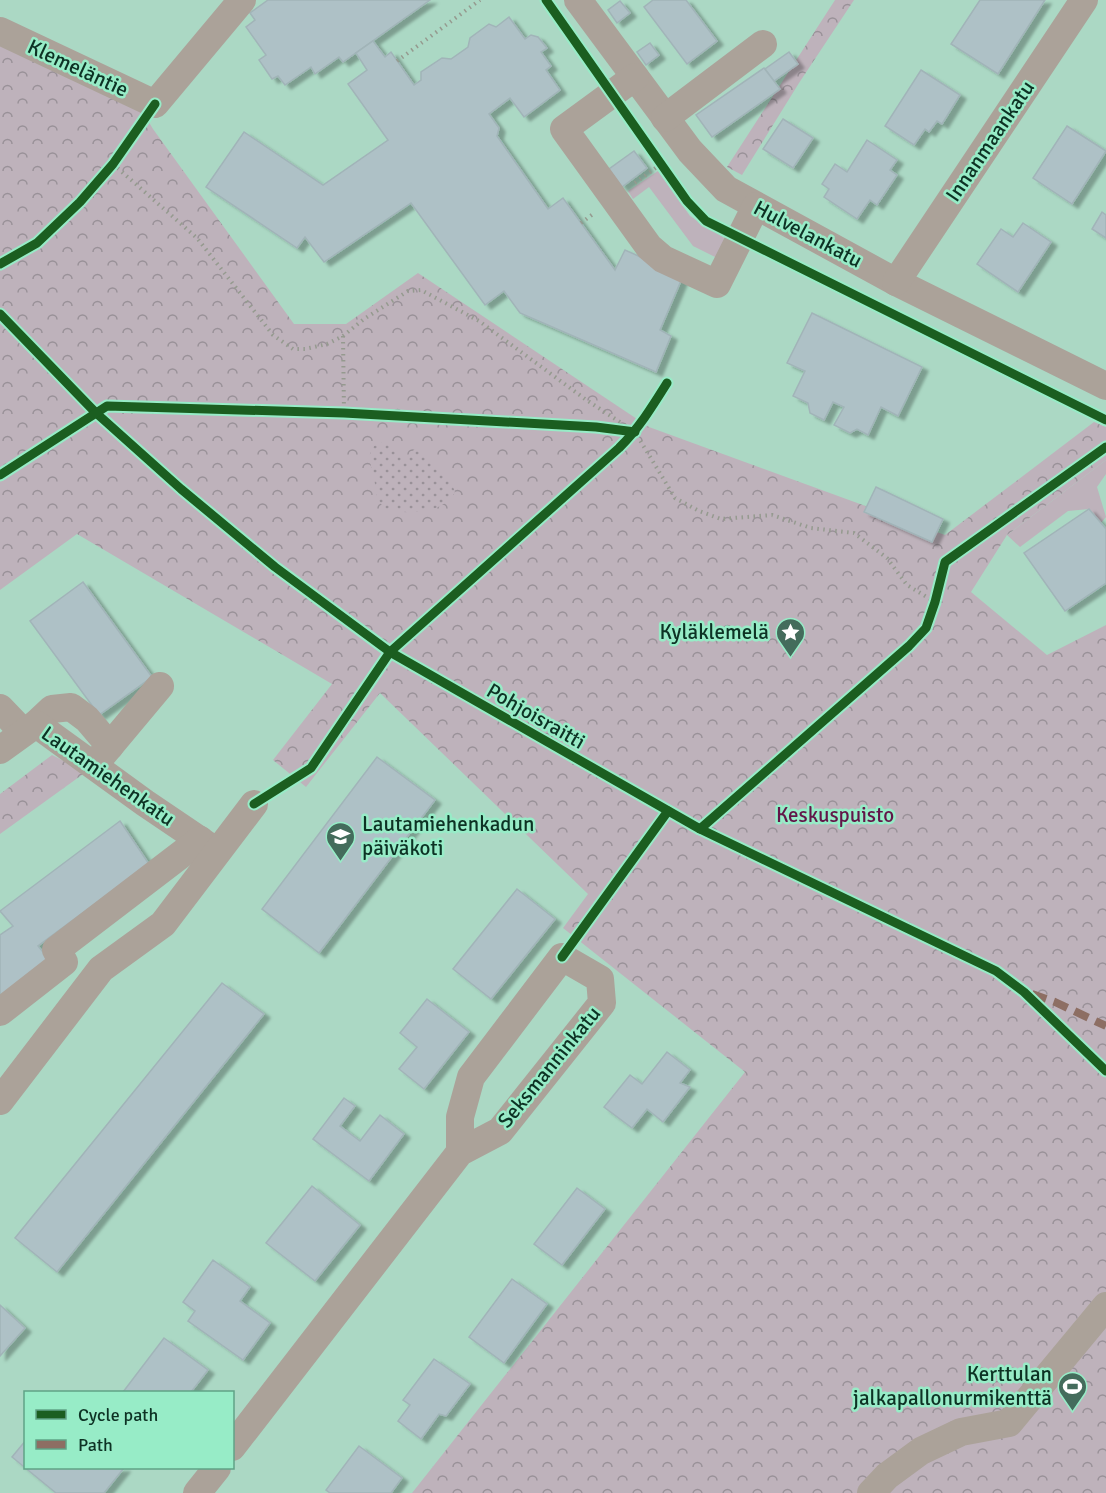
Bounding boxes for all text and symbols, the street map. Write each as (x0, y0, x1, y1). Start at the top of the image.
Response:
street label: Klemeläntie (23, 33, 133, 103)
street label: Innanmaankatu (940, 76, 1040, 206)
street label: Hulvelankatu (749, 194, 867, 274)
place icon: Kyläklemelä (774, 616, 806, 658)
place label: Kyläklemelä (659, 619, 769, 645)
street label: Pohjoisraitti (482, 677, 590, 755)
street label: Lautamiehenkatu (36, 720, 180, 832)
park label: Keskuspuisto (776, 802, 894, 828)
place label: Lautamiehenkadun päiväkoti (362, 811, 534, 861)
school or university icon: Lautamiehenkadun päiväkoti (325, 820, 357, 862)
street label: Seksmanninkatu (492, 1001, 606, 1133)
place label: Kerttulan jalkapallonurmikenttä (853, 1361, 1052, 1411)
sports icon: Kerttulan jalkapallonurmikenttä (1057, 1370, 1089, 1412)
legend (24, 1391, 234, 1469)
text: Cycle path (78, 1404, 158, 1426)
text: Path (78, 1434, 113, 1456)

